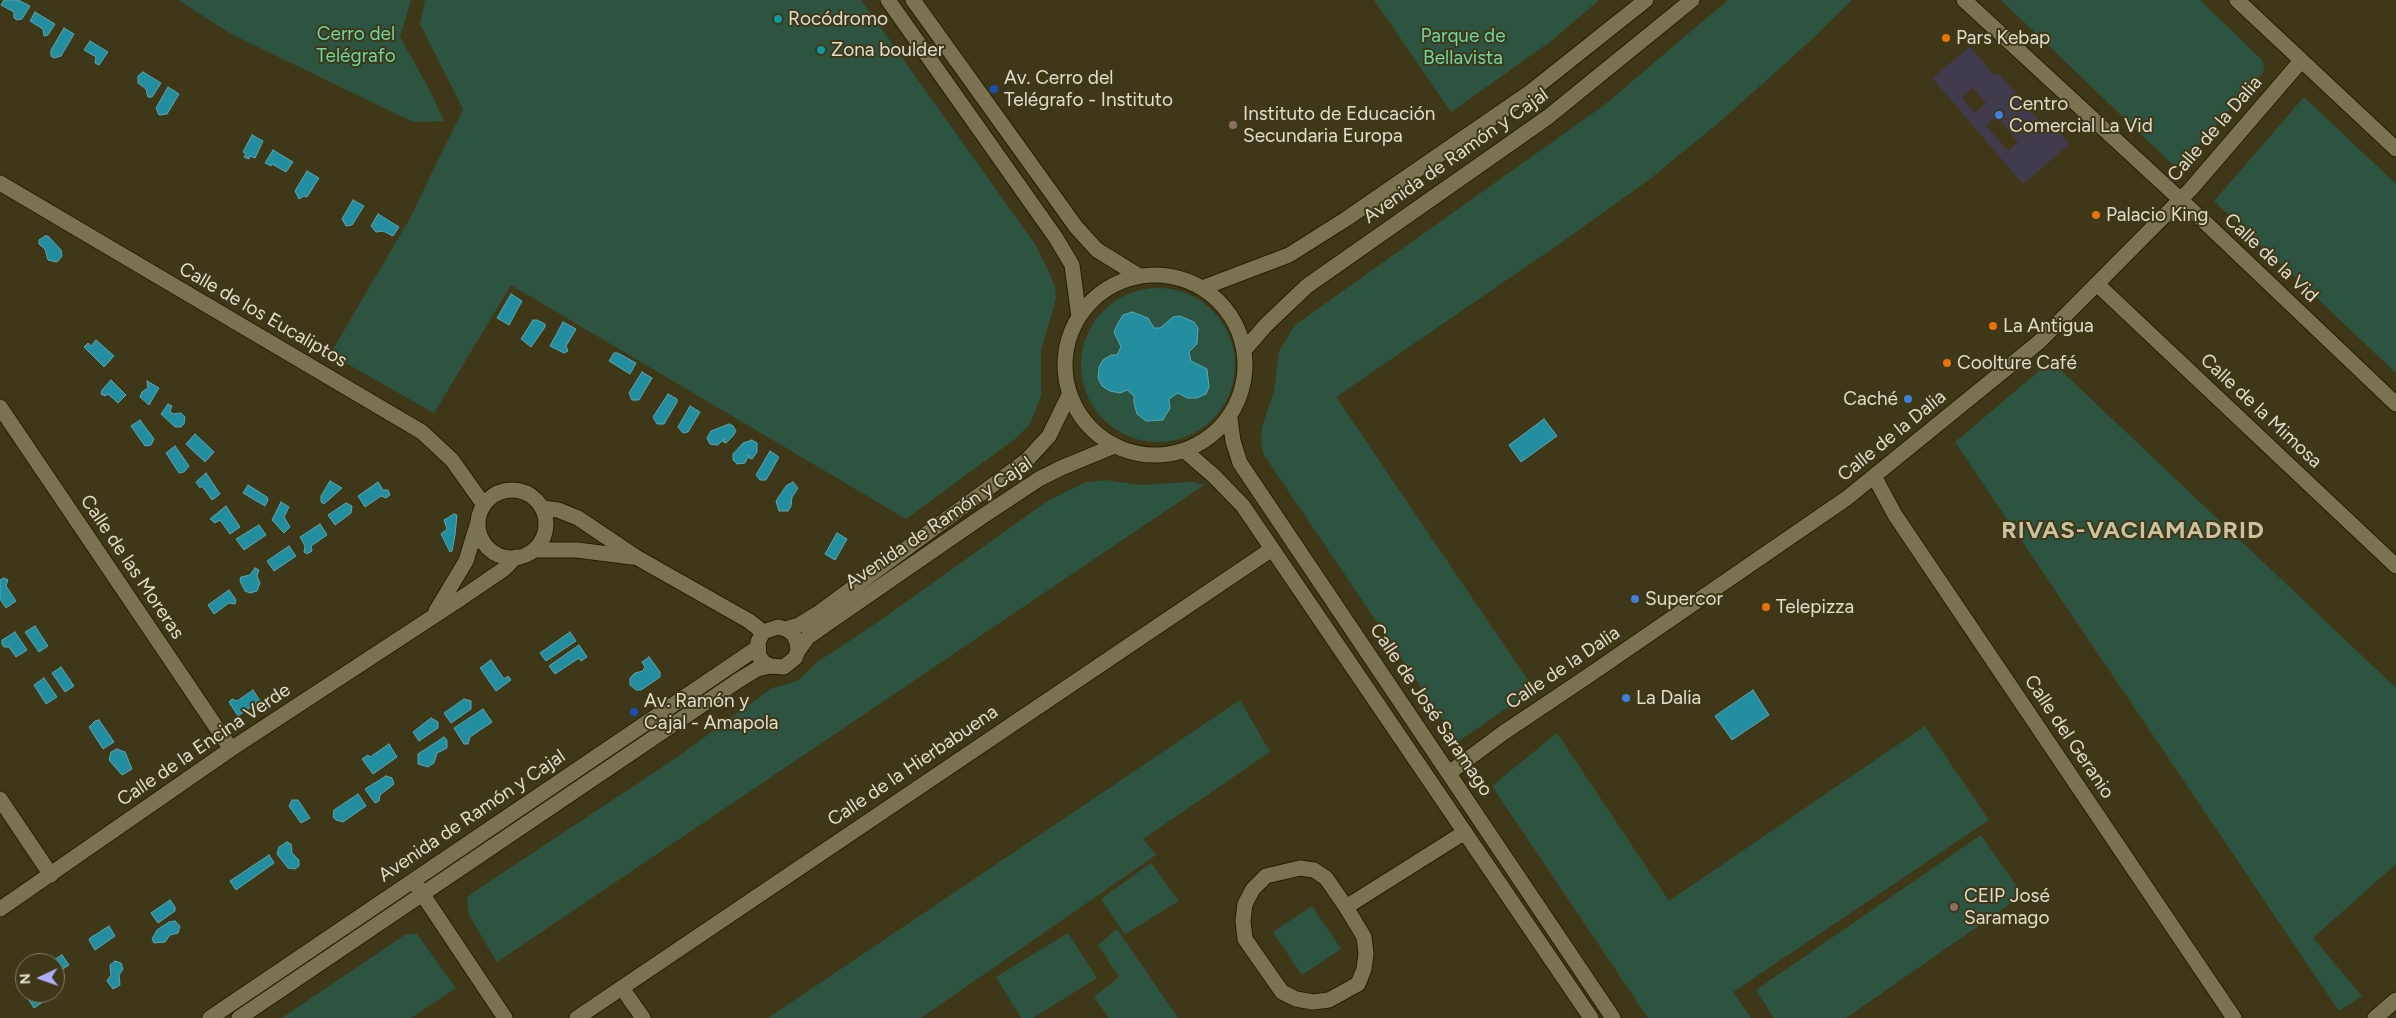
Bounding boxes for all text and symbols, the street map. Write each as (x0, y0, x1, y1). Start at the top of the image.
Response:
place label: Rocódromo (788, 8, 888, 30)
marker: Rocódromo (772, 13, 784, 25)
park label: Cerro del Telégrafo (316, 23, 396, 67)
park label: Parque de Bellavista (1420, 25, 1506, 69)
place label: Pars Kebap (1956, 27, 2050, 49)
marker: Pars Kebap (1940, 32, 1952, 44)
place label: Zona boulder (831, 39, 944, 61)
marker: Zona boulder (815, 44, 827, 56)
place label: Av. Cerro del Telégrafo - Instituto (1004, 67, 1173, 111)
street label: Calle de la Dalia (2163, 71, 2267, 187)
marker: Av. Cerro del Telégrafo - Instituto (988, 83, 1000, 95)
street label: Avenida de Ramón y Cajal (1359, 83, 1553, 229)
place label: Centro Comercial La Vid (2009, 93, 2153, 137)
place label: Instituto de Educación Secundaria Europa (1243, 103, 1435, 147)
marker: Centro Comercial La Vid (1993, 109, 2005, 121)
marker: Instituto de Educación Secundaria Europa (1227, 119, 1239, 131)
place label: Palacio King (2106, 204, 2209, 226)
marker: Palacio King (2090, 209, 2102, 221)
street label: Calle de la Vid (2219, 209, 2323, 307)
street label: Calle de los Eucaliptos (175, 258, 351, 372)
place label: La Antigua (2003, 315, 2094, 337)
marker: La Antigua (1987, 320, 1999, 332)
street label: Calle de la Mimosa (2196, 349, 2326, 473)
place label: Coolture Café (1957, 352, 2077, 374)
marker: Coolture Café (1941, 357, 1953, 369)
street label: Calle de la Dalia (1833, 385, 1951, 487)
place label: Caché (1843, 388, 1898, 410)
marker: Caché (1902, 393, 1914, 405)
street label: Avenida de Ramón y Cajal (841, 452, 1037, 594)
street label: Calle de las Moreras (75, 490, 189, 644)
district label: RIVAS-VACIAMADRID (1999, 517, 2267, 545)
place label: Supercor (1645, 588, 1723, 610)
marker: Supercor (1629, 593, 1641, 605)
place label: Telepizza (1776, 596, 1854, 618)
marker: Telepizza (1760, 601, 1772, 613)
street label: Calle de José Saramago (1365, 619, 1497, 801)
street label: Calle de la Dalia (1502, 621, 1624, 715)
street label: Calle del Geranio (2019, 671, 2119, 803)
street label: Calle de la Encina Verde (113, 679, 295, 811)
place label: La Dalia (1636, 687, 1701, 709)
place label: Av. Ramón y Cajal - Amapola (644, 690, 779, 734)
marker: La Dalia (1620, 692, 1632, 704)
street label: Calle de la Hierbabuena (824, 701, 1002, 831)
marker: Av. Ramón y Cajal - Amapola (628, 706, 640, 718)
street label: Avenida de Ramón y Cajal (374, 745, 570, 887)
place label: CEIP José Saramago (1964, 885, 2050, 929)
marker: CEIP José Saramago (1948, 901, 1960, 913)
north arrow (15, 953, 65, 1003)
text: N (17, 973, 34, 985)

